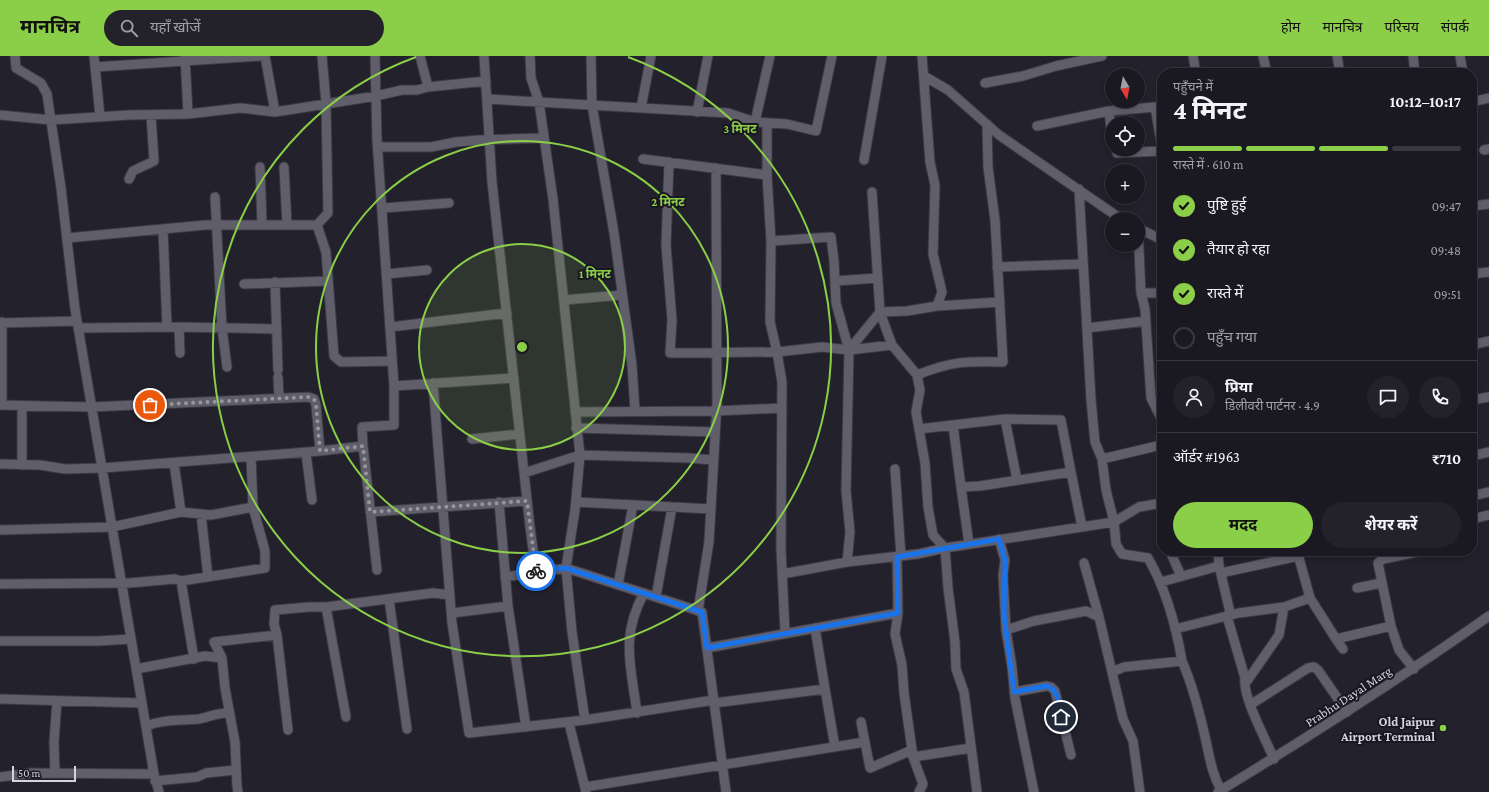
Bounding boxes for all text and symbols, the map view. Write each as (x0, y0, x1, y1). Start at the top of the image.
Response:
search box (104, 10, 384, 46)
text: मानचित्र (20, 16, 80, 37)
icon: search (118, 17, 140, 39)
text: यहाँ खोजें (150, 19, 201, 35)
text: होम (1281, 19, 1300, 35)
text: मानचित्र (1322, 19, 1363, 35)
text: परिचय (1385, 19, 1419, 35)
text: संपर्क (1441, 19, 1469, 35)
north arrow (1105, 68, 1145, 108)
map controls (1105, 68, 1145, 252)
text: पहुँचने में (1173, 79, 1213, 94)
text: 10:12–10:17 (1390, 94, 1461, 110)
text: 4 मिनट (1173, 96, 1247, 125)
button: locate (1105, 116, 1145, 156)
text: 3 मिनट (723, 121, 757, 136)
text: रास्ते में · 610 m (1173, 157, 1244, 172)
button: + (1105, 164, 1145, 204)
text: 2 मिनट (651, 194, 685, 209)
icon: check (1173, 195, 1195, 217)
text: पुष्टि हुई (1207, 197, 1246, 213)
text: 09:47 (1432, 199, 1461, 214)
button: − (1105, 212, 1145, 252)
icon: check (1173, 239, 1195, 261)
text: तैयार हो रहा (1207, 241, 1270, 257)
text: 09:48 (1430, 243, 1461, 258)
text: 1 मिनट (579, 266, 612, 281)
icon: check (1173, 283, 1195, 305)
text: रास्ते में (1207, 285, 1243, 301)
text: 09:51 (1434, 287, 1461, 302)
text: पहुँच गया (1207, 329, 1257, 345)
centre of rings (515, 340, 529, 354)
button: person (1173, 376, 1215, 418)
button: chat (1367, 376, 1409, 418)
button: phone (1419, 376, 1461, 418)
text: प्रिया (1225, 379, 1253, 395)
pin (133, 388, 167, 422)
icon: bag (139, 394, 161, 416)
text: डिलीवरी पार्टनर · 4.9 (1225, 398, 1320, 413)
text: ऑर्डर #1963 (1173, 449, 1240, 465)
text: ₹710 (1432, 451, 1461, 467)
button: मदद (1173, 502, 1313, 548)
button: शेयर करें (1321, 502, 1461, 548)
courier (516, 551, 556, 591)
icon: bike (525, 560, 547, 582)
street label: Prabhu Dayal Marg (1302, 663, 1395, 730)
pin (1044, 700, 1078, 734)
icon: home (1050, 706, 1072, 728)
place label: Old Jaipur Airport Terminal (1340, 714, 1436, 744)
marker: Old Jaipur Airport Terminal (1438, 723, 1448, 733)
scale bar (12, 764, 76, 783)
text: 50 m (18, 767, 40, 779)

